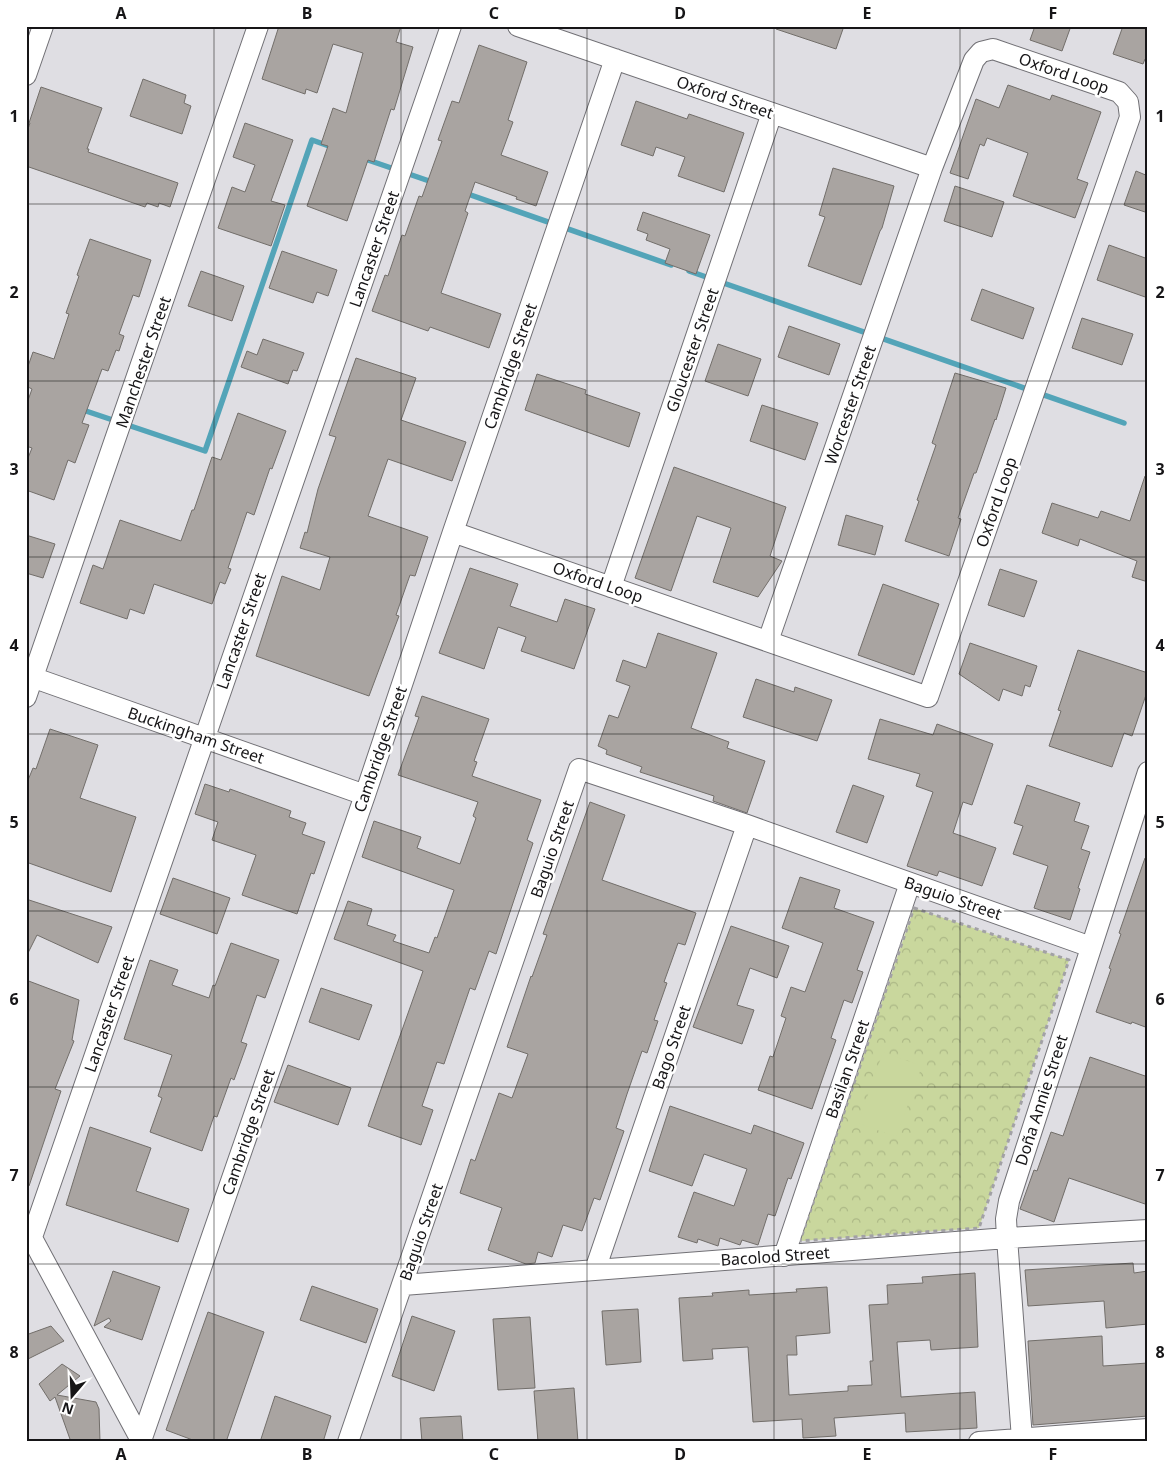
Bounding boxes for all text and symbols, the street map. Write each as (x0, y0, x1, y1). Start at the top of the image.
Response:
text: A (115, 2, 127, 24)
text: B (302, 2, 312, 24)
text: C (489, 2, 499, 24)
text: D (674, 2, 686, 24)
text: E (863, 2, 872, 24)
text: F (1049, 2, 1057, 24)
street label: Oxford Loop (1016, 47, 1112, 99)
street label: Oxford Street (674, 70, 777, 124)
text: 1 (9, 105, 19, 127)
text: 1 (1155, 105, 1165, 127)
street label: Lancaster Street (344, 188, 404, 310)
text: 2 (9, 281, 19, 303)
text: 2 (1155, 281, 1165, 303)
street label: Gloucester Street (660, 285, 724, 415)
street label: Manchester Street (110, 293, 176, 431)
street label: Cambridge Street (478, 300, 542, 432)
street label: Worcester Street (819, 342, 881, 468)
street label: Oxford Loop (970, 454, 1022, 550)
text: 3 (9, 458, 19, 480)
text: 3 (1155, 458, 1165, 480)
street label: Oxford Loop (550, 556, 646, 608)
street label: Lancaster Street (211, 570, 271, 692)
text: 4 (9, 634, 19, 656)
text: 4 (1155, 634, 1165, 656)
street label: Cambridge Street (348, 683, 412, 815)
street label: Buckingham Street (125, 701, 267, 769)
street label: Baguio Street (525, 797, 579, 901)
text: 5 (9, 811, 19, 833)
text: 5 (1155, 811, 1165, 833)
street label: Baguio Street (901, 871, 1005, 925)
street label: Lancaster Street (79, 953, 139, 1075)
text: 6 (9, 988, 19, 1010)
text: 6 (1155, 988, 1165, 1010)
street label: Bago Street (646, 1002, 696, 1092)
street label: Basilan Street (820, 1017, 874, 1121)
street label: Doña Annie Street (1009, 1032, 1073, 1168)
street label: Cambridge Street (216, 1066, 280, 1198)
text: 7 (9, 1164, 19, 1186)
text: 7 (1155, 1164, 1165, 1186)
street label: Baguio Street (394, 1180, 448, 1284)
street label: Bacolod Street (720, 1241, 830, 1271)
text: 8 (9, 1341, 19, 1363)
text: 8 (1155, 1341, 1165, 1363)
north arrow (48, 1370, 98, 1420)
text: N (59, 1398, 76, 1420)
text: A (115, 1443, 127, 1465)
text: B (302, 1443, 312, 1465)
text: C (489, 1443, 499, 1465)
text: D (674, 1443, 686, 1465)
text: E (863, 1443, 872, 1465)
text: F (1049, 1443, 1057, 1465)

